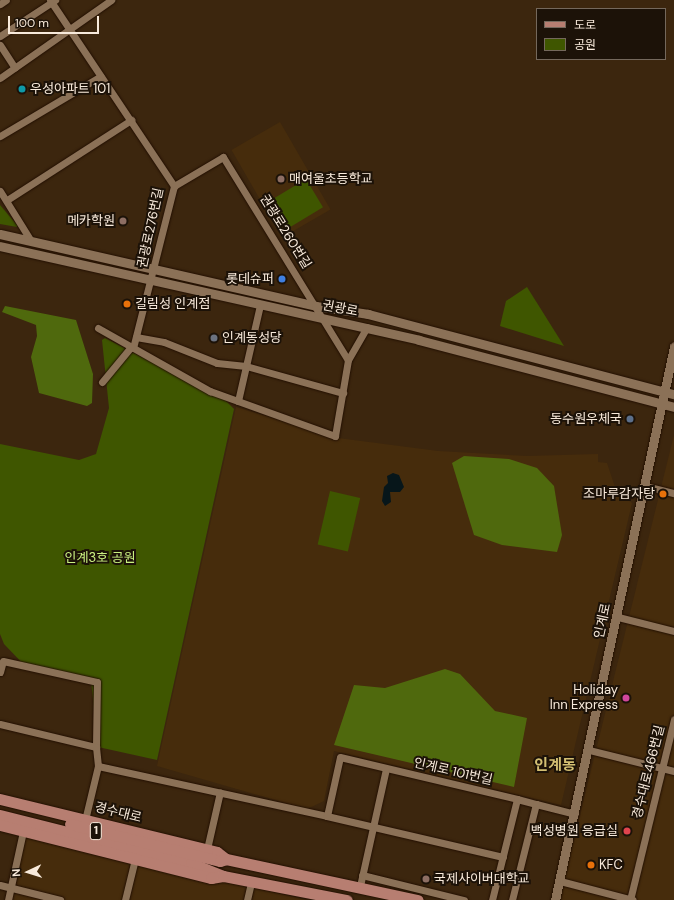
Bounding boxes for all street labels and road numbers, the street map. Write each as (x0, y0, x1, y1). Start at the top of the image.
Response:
street label: 권광로276번길 (135, 186, 167, 270)
street label: 권광로260번길 (256, 192, 314, 272)
street label: 권광로 (321, 298, 359, 320)
street label: 인계로 (592, 602, 614, 640)
street label: 경수대로466번길 (630, 724, 668, 820)
street label: 인계로 101번길 (412, 755, 494, 789)
street label: 경수대로 (93, 800, 143, 826)
road number: 1 (89, 821, 103, 841)

